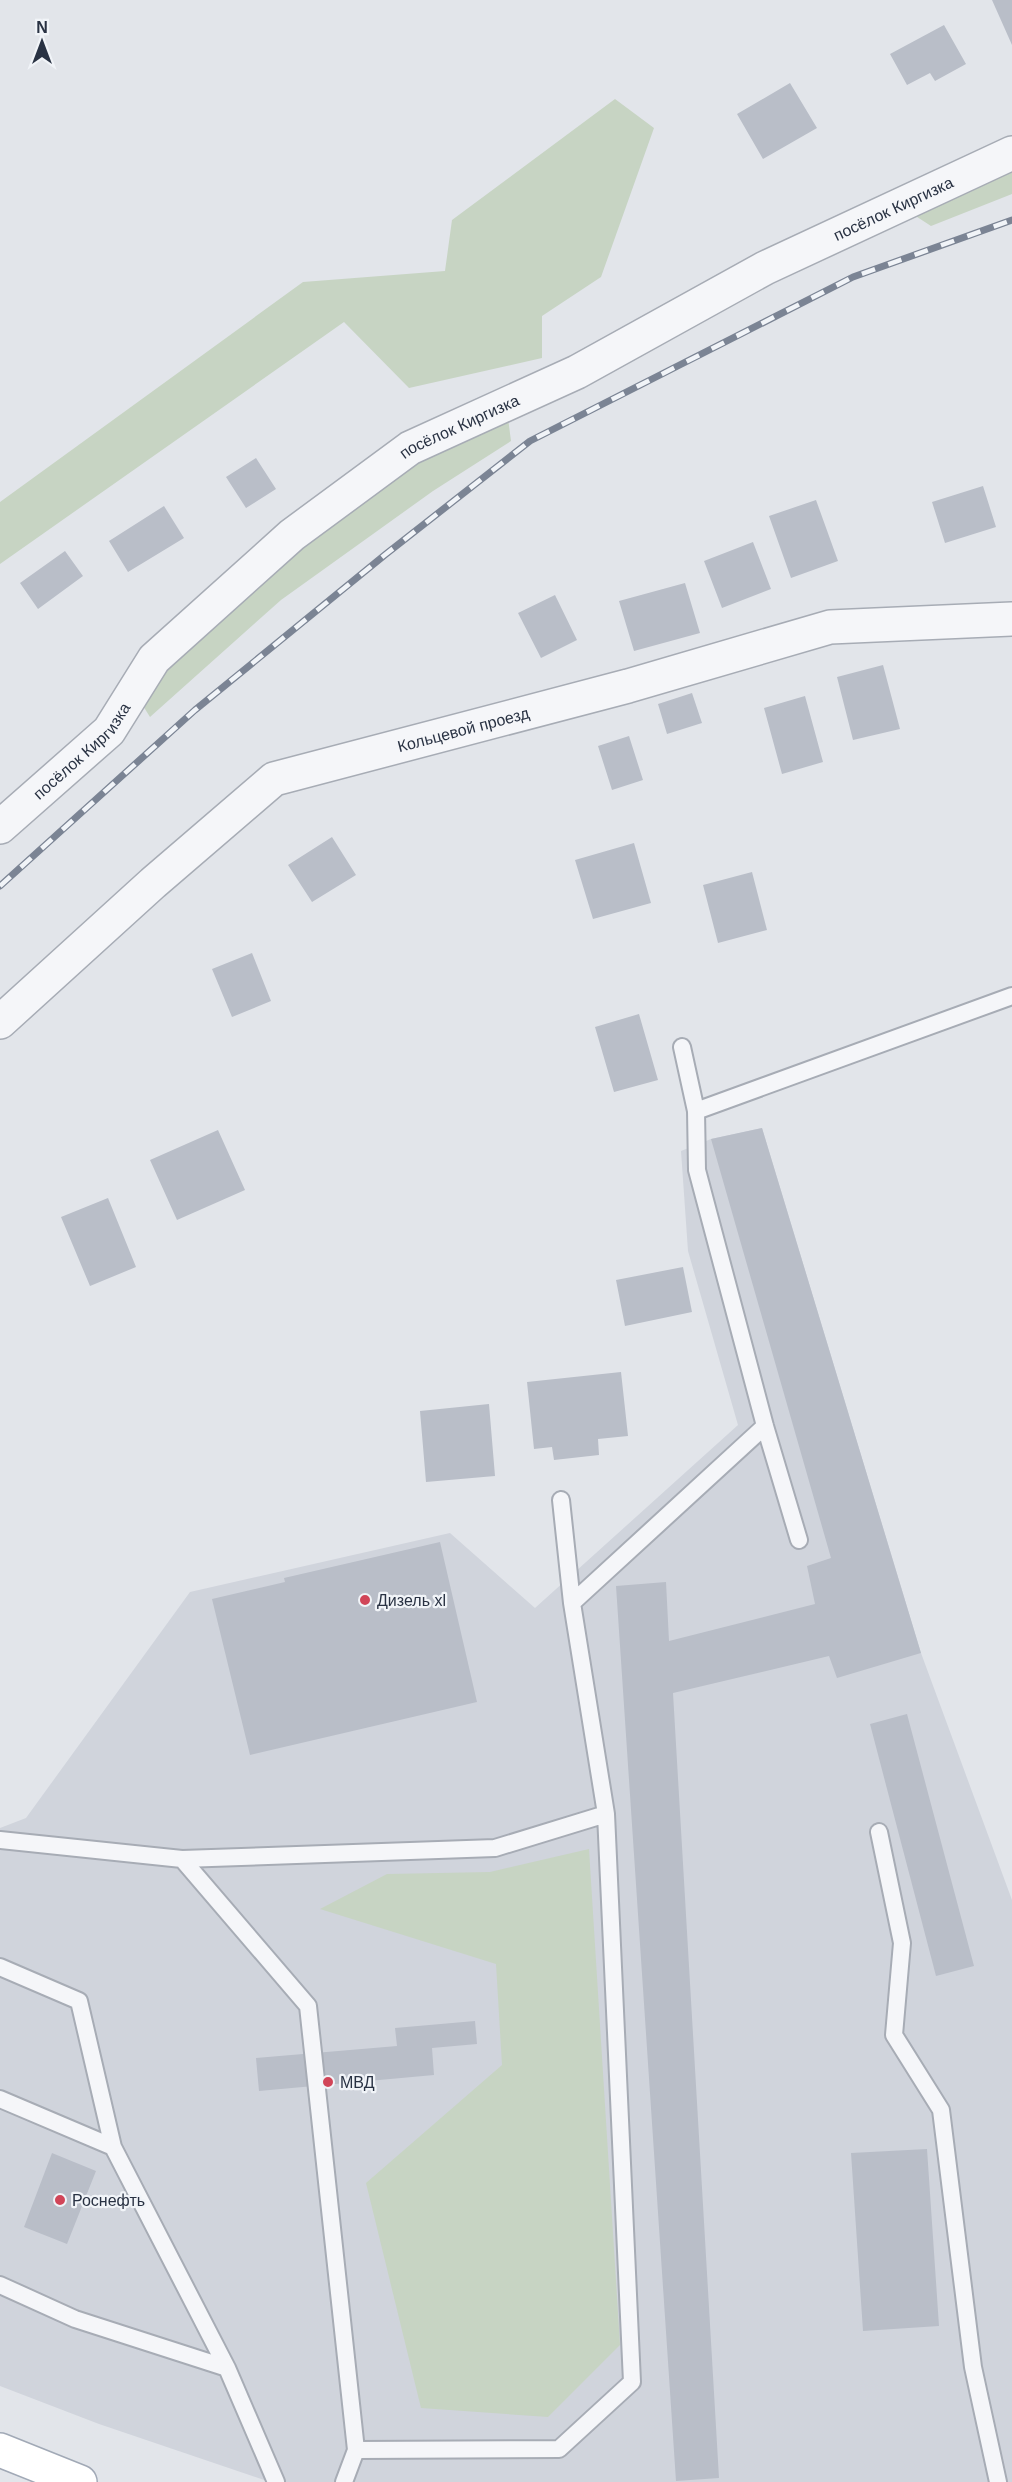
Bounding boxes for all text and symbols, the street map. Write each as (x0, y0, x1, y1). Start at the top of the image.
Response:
north arrow (12, 12, 72, 72)
text: N (36, 19, 48, 36)
street label: посёлок Киргизка (831, 173, 956, 243)
street label: посёлок Киргизка (396, 391, 522, 462)
street label: посёлок Киргизка (30, 700, 133, 802)
street label: Кольцевой проезд (396, 704, 532, 755)
place label: Дизель xl (377, 1592, 446, 1609)
marker: Дизель xl (358, 1593, 372, 1607)
place label: МВД (340, 2074, 375, 2091)
marker: МВД (321, 2075, 335, 2089)
place label: Роснефть (72, 2192, 145, 2209)
marker: Роснефть (53, 2193, 67, 2207)

